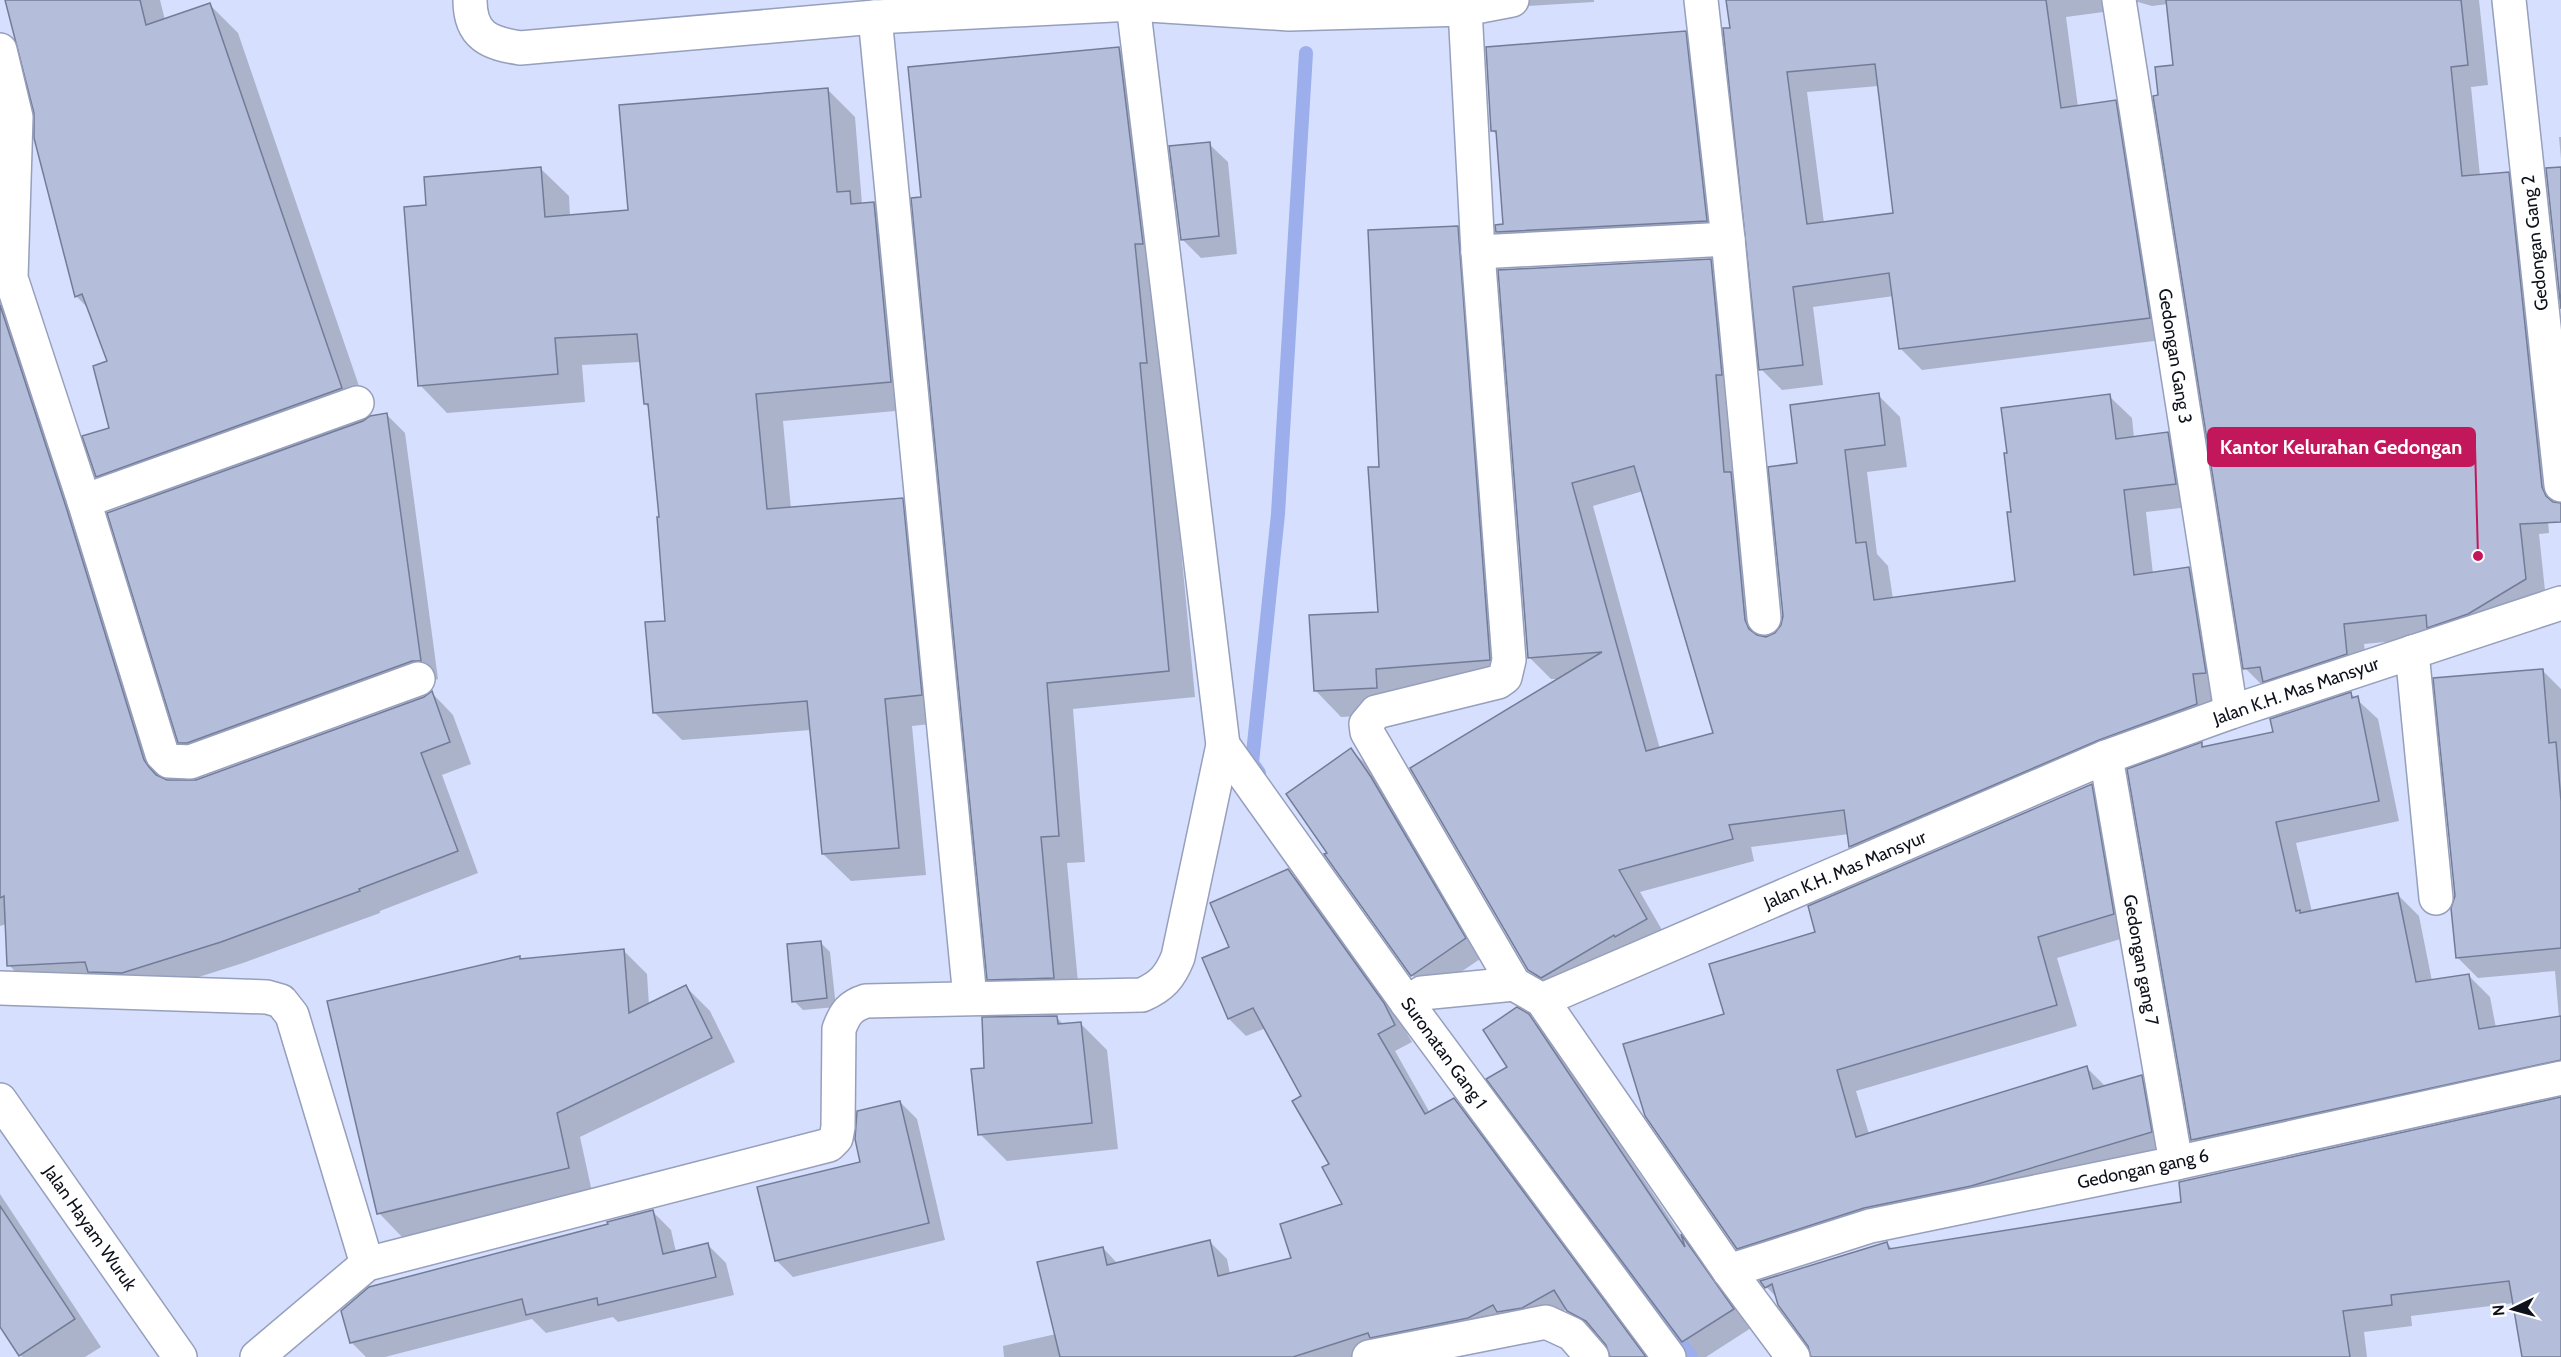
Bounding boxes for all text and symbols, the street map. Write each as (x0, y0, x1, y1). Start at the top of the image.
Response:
street label: Gedongan Gang 2 (2517, 174, 2553, 312)
street label: Gedongan Gang 3 (2153, 287, 2197, 425)
callout: Kantor Kelurahan Gedongan (2208, 428, 2475, 466)
text: Kantor Kelurahan Gedongan (2220, 435, 2462, 459)
street label: Jalan K.H. Mas Mansyur (2209, 652, 2382, 730)
street label: Jalan K.H. Mas Mansyur (1760, 826, 1930, 915)
street label: Gedongan gang 7 (2119, 893, 2163, 1027)
street label: Suronatan Gang 1 (1396, 993, 1492, 1113)
street label: Gedongan gang 6 (2075, 1144, 2211, 1194)
street label: Jalan Hayam Wuruk (38, 1160, 142, 1295)
north arrow (2483, 1279, 2543, 1339)
text: N (2489, 1304, 2509, 1317)

